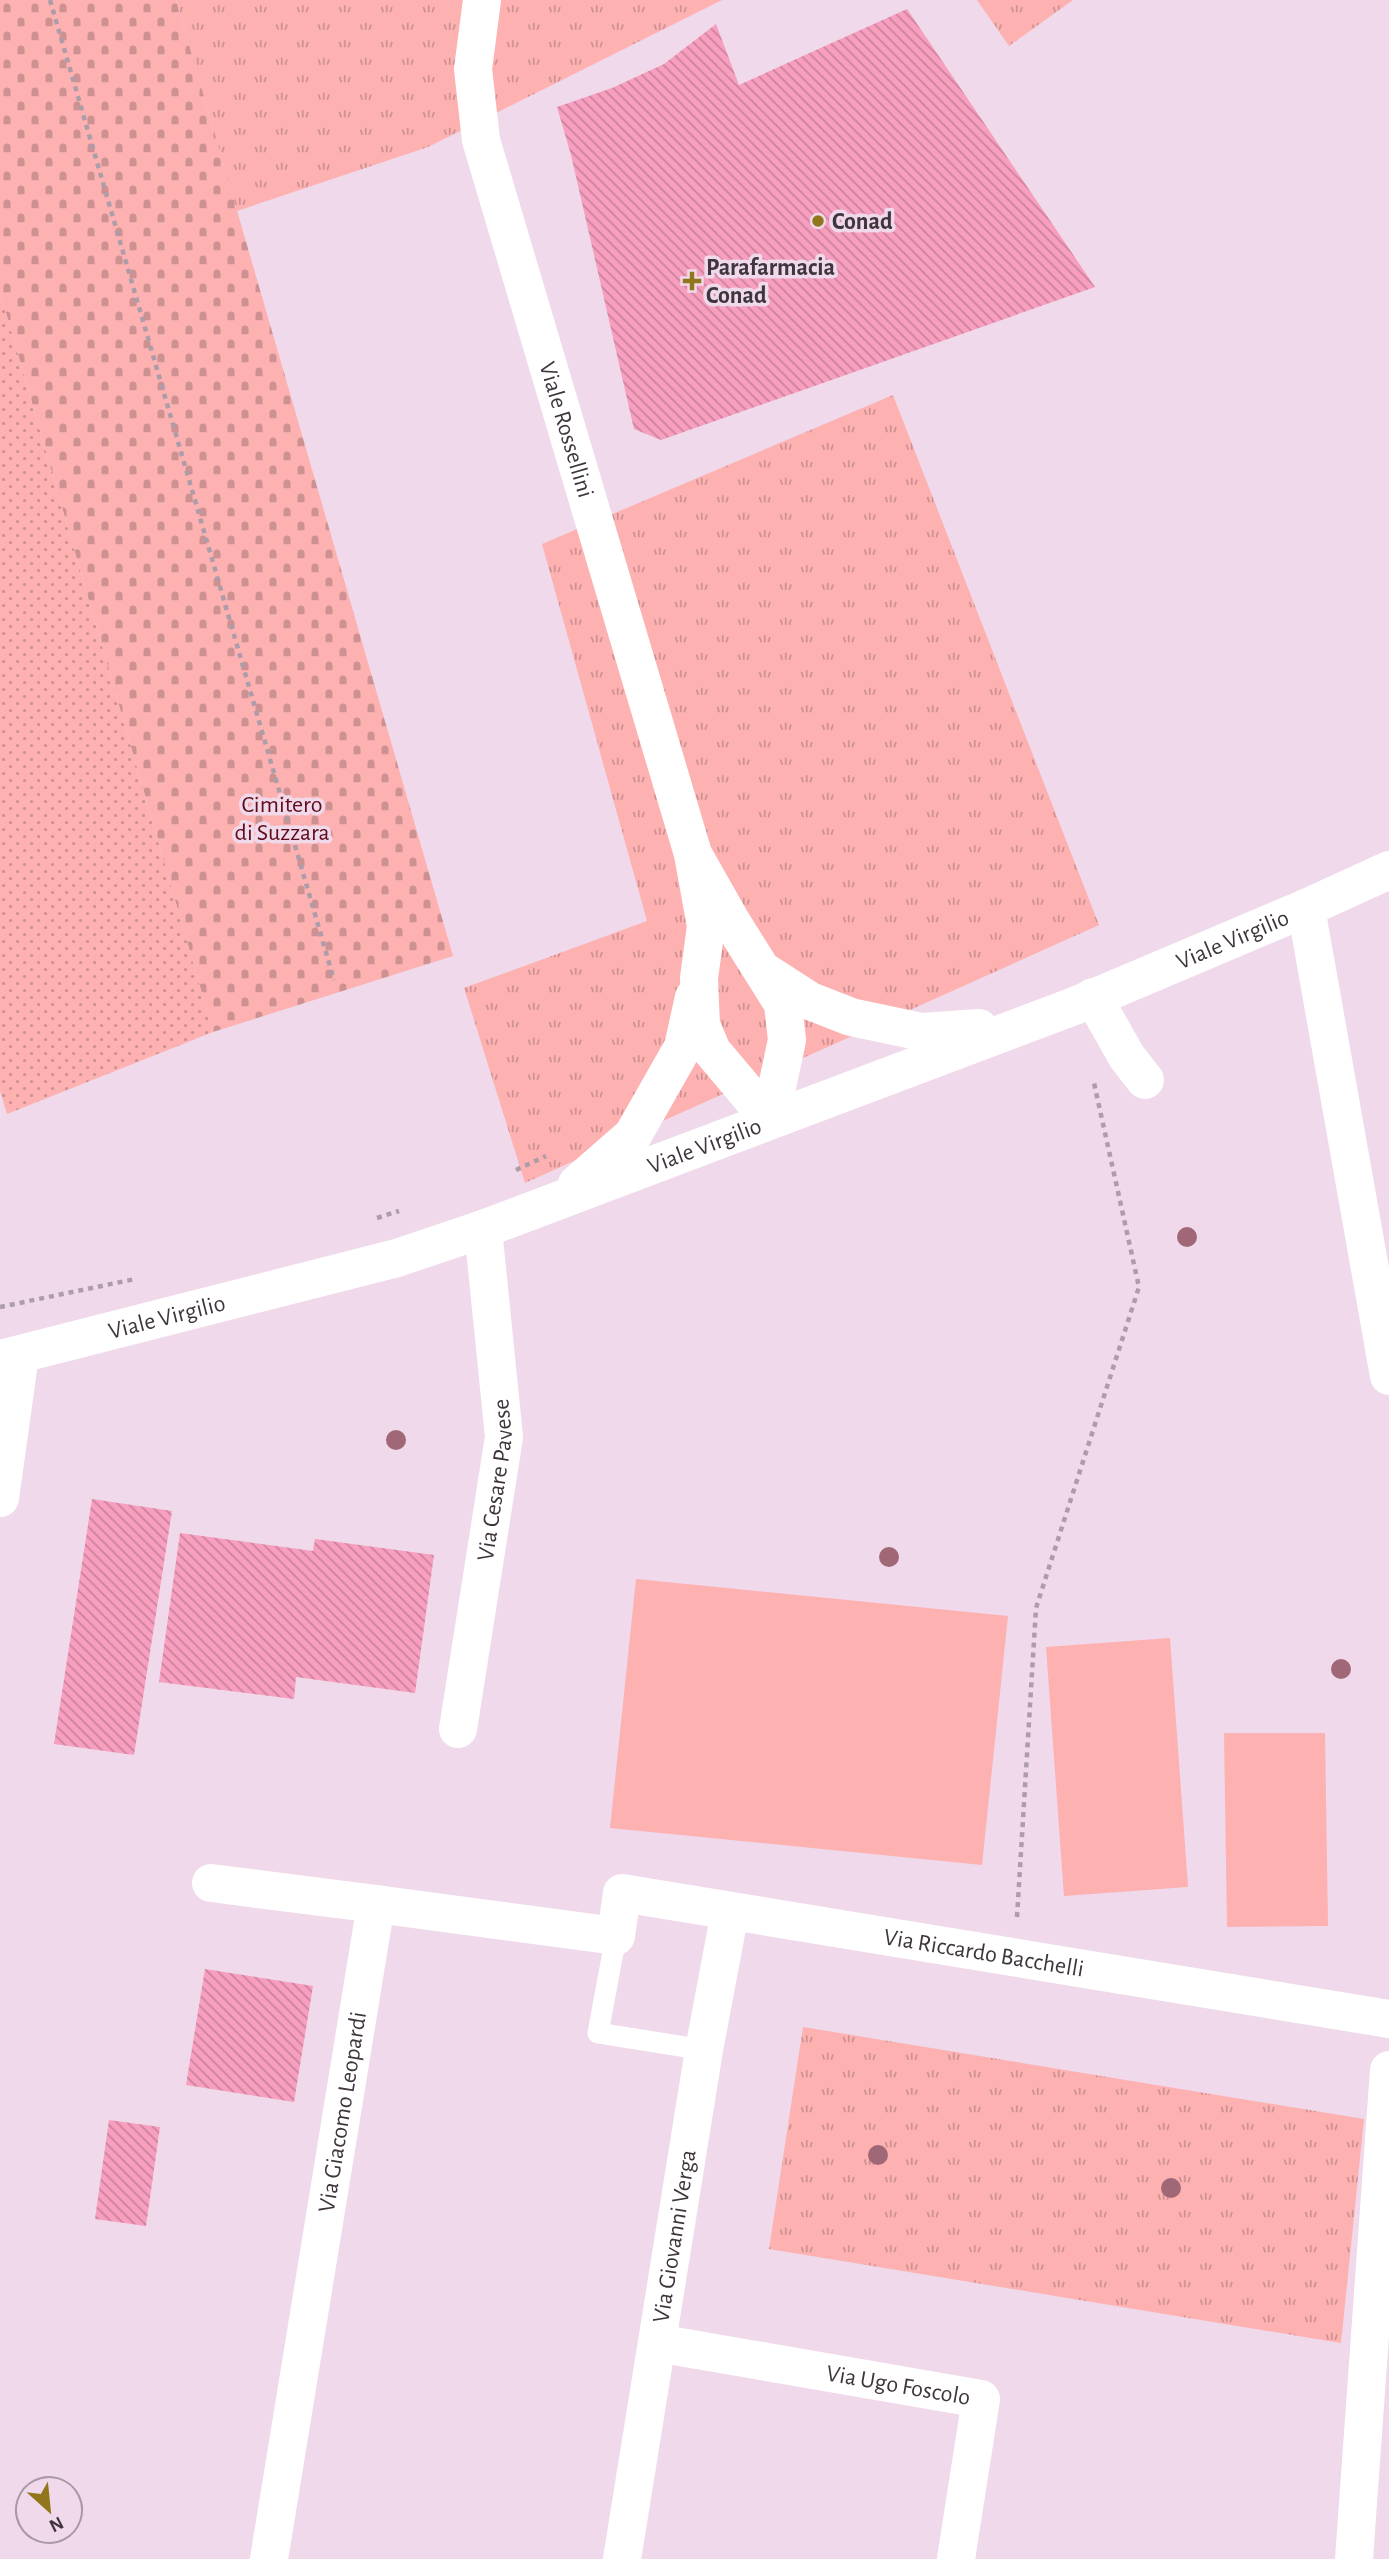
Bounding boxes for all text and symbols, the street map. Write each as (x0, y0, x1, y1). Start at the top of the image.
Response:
place label: Conad (832, 210, 893, 234)
marker: Conad (810, 213, 826, 229)
place label: Parafarmacia Conad (706, 256, 835, 308)
marker: Parafarmacia Conad (684, 273, 700, 289)
street label: Viale Rossellini (534, 359, 597, 500)
park label: Cimitero di Suzzara (235, 793, 330, 845)
street label: Viale Virgilio (1173, 906, 1293, 974)
street label: Viale Virgilio (645, 1114, 765, 1179)
street label: Viale Virgilio (106, 1291, 228, 1344)
street label: Via Cesare Pavese (474, 1398, 517, 1563)
street label: Via Riccardo Bacchelli (882, 1925, 1086, 1982)
street label: Via Giacomo Leopardi (315, 2010, 371, 2214)
street label: Via Giovanni Verga (649, 2148, 701, 2325)
street label: Via Ugo Foscolo (824, 2361, 972, 2410)
north arrow (14, 2475, 84, 2545)
text: N (46, 2512, 66, 2535)

